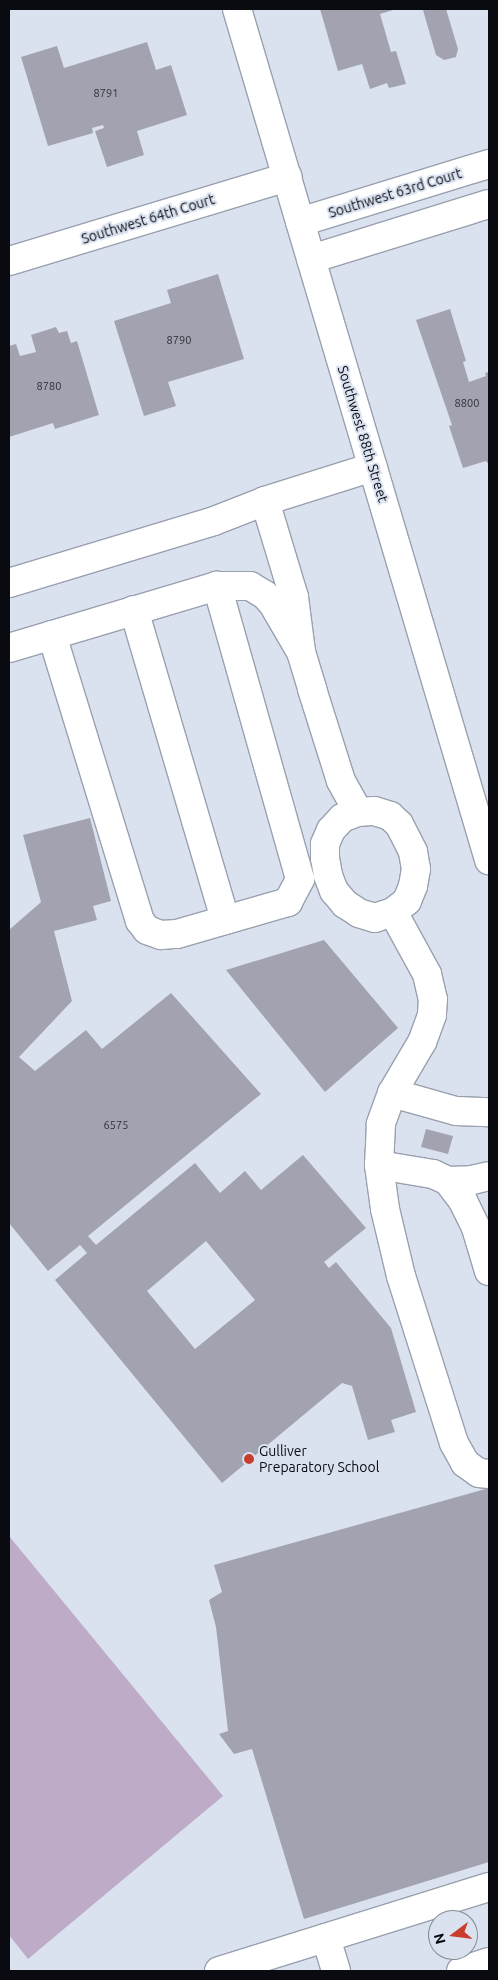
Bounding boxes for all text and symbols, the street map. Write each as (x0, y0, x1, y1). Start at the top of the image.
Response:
house number: 8791 (94, 86, 118, 100)
street label: Southwest 63rd Court (326, 165, 464, 221)
street label: Southwest 64th Court (79, 191, 217, 247)
house number: 8790 (167, 333, 191, 347)
street label: Southwest 88th Street (334, 364, 392, 504)
house number: 8780 (37, 379, 61, 393)
house number: 8800 (455, 396, 479, 410)
house number: 6575 (104, 1118, 128, 1132)
place label: Gulliver Preparatory School (259, 1443, 379, 1475)
marker: Gulliver Preparatory School (243, 1453, 255, 1465)
north arrow (428, 1910, 478, 1960)
text: N (430, 1932, 449, 1946)

